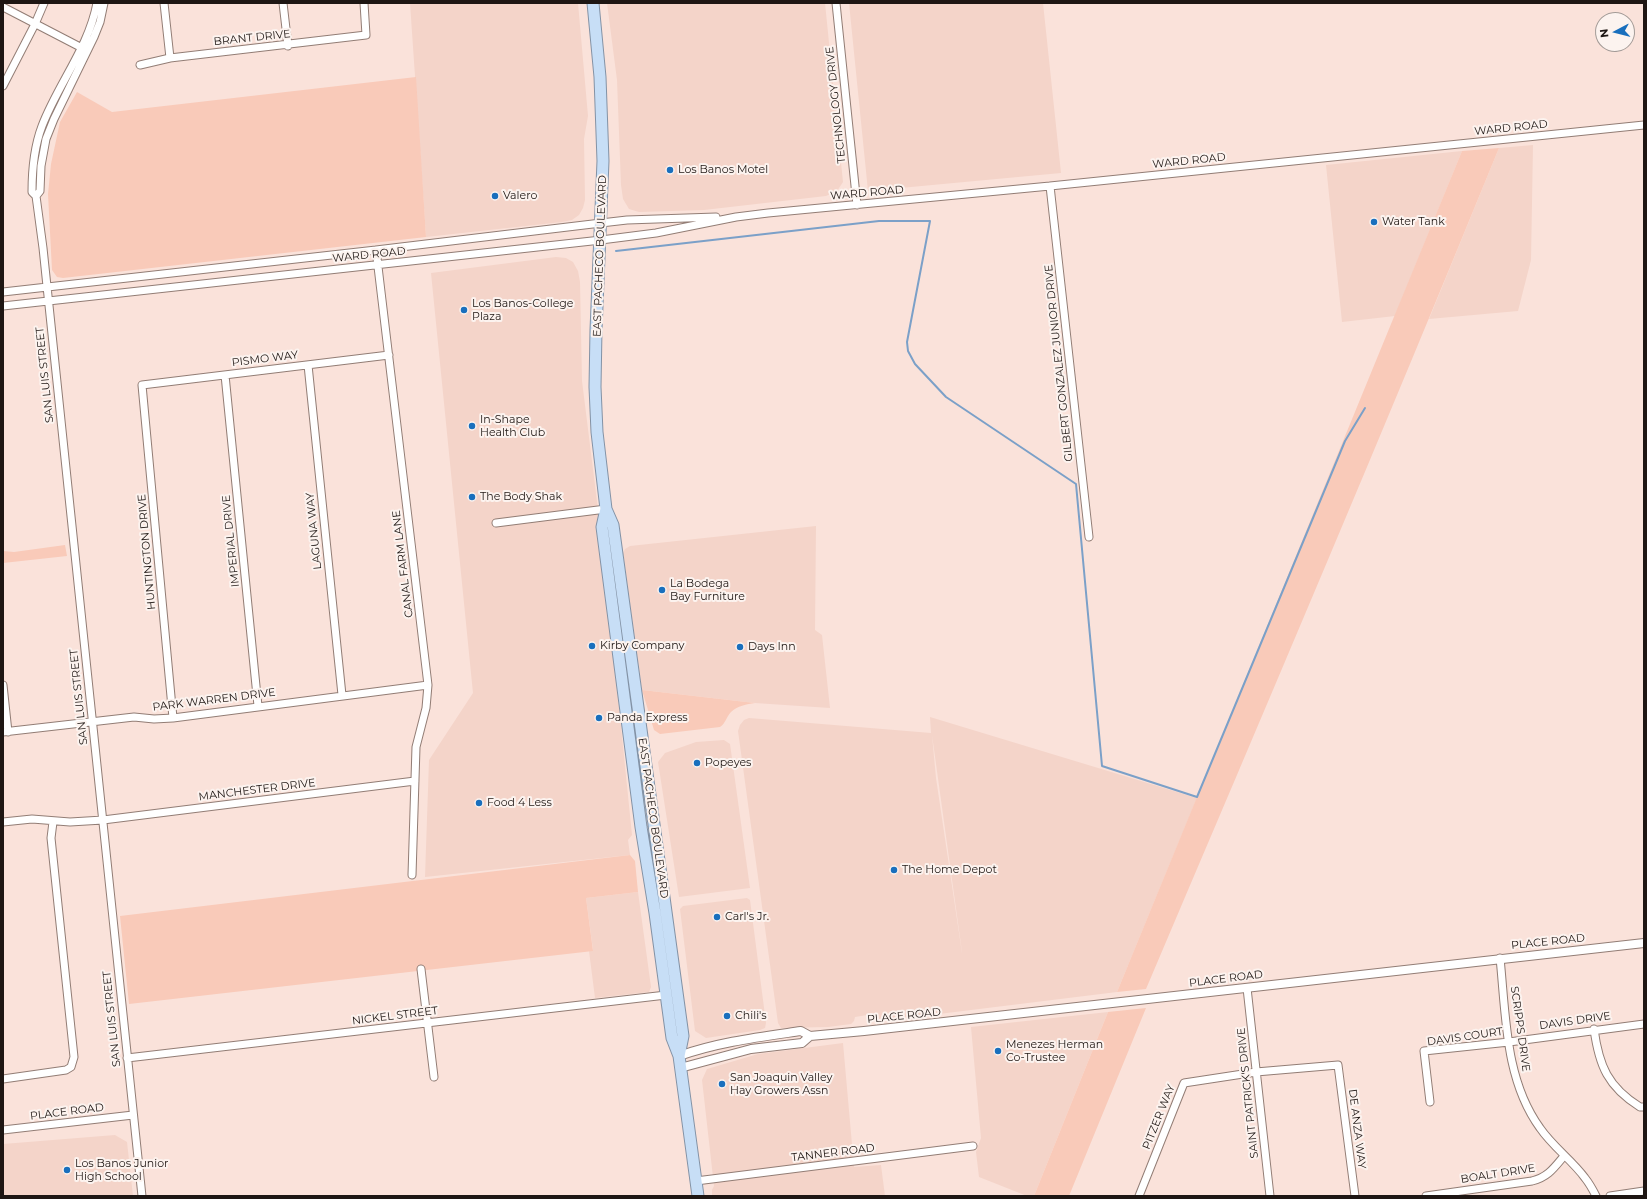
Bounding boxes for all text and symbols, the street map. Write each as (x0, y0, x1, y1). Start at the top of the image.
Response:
north arrow (1595, 12, 1635, 52)
street label: BRANT DRIVE (213, 27, 291, 49)
text: N (1597, 28, 1612, 39)
street label: TECHNOLOGY DRIVE (823, 46, 849, 164)
street label: WARD ROAD (1474, 118, 1548, 138)
street label: WARD ROAD (1152, 151, 1226, 171)
place label: Los Banos Motel (678, 163, 768, 177)
marker: Los Banos Motel (665, 165, 675, 175)
street label: EAST PACHECO BOULEVARD (591, 175, 609, 337)
street label: WARD ROAD (830, 183, 904, 203)
place label: Valero (503, 189, 537, 203)
marker: Valero (490, 191, 500, 201)
place label: Water Tank (1382, 215, 1445, 229)
marker: Water Tank (1369, 217, 1379, 227)
street label: WARD ROAD (332, 245, 406, 265)
street label: GILBERT GONZALEZ JUNIOR DRIVE (1042, 264, 1076, 462)
place label: Los Banos-College Plaza (472, 297, 573, 323)
marker: Los Banos-College Plaza (459, 305, 469, 315)
street label: SAN LUIS STREET (33, 326, 57, 424)
street label: PISMO WAY (231, 348, 299, 370)
place label: In-Shape Health Club (480, 413, 545, 439)
marker: In-Shape Health Club (467, 421, 477, 431)
place label: The Body Shak (480, 490, 562, 504)
street label: LAGUNA WAY (303, 492, 325, 570)
marker: The Body Shak (467, 492, 477, 502)
street label: HUNTINGTON DRIVE (135, 494, 159, 610)
street label: IMPERIAL DRIVE (220, 494, 242, 588)
street label: CANAL FARM LANE (390, 510, 416, 618)
place label: La Bodega Bay Furniture (670, 577, 745, 603)
marker: La Bodega Bay Furniture (657, 585, 667, 595)
place label: Kirby Company (600, 639, 684, 653)
place label: Days Inn (748, 640, 796, 654)
marker: Kirby Company (587, 641, 597, 651)
marker: Days Inn (735, 642, 745, 652)
street label: SAN LUIS STREET (67, 648, 91, 746)
street label: PARK WARREN DRIVE (152, 686, 276, 714)
place label: Panda Express (607, 711, 688, 725)
marker: Panda Express (594, 713, 604, 723)
street label: EAST PACHECO BOULEVARD (635, 737, 671, 899)
place label: Popeyes (705, 756, 751, 770)
marker: Popeyes (692, 758, 702, 768)
street label: MANCHESTER DRIVE (198, 776, 316, 804)
place label: Food 4 Less (487, 796, 552, 810)
marker: Food 4 Less (474, 798, 484, 808)
place label: The Home Depot (902, 863, 997, 877)
marker: The Home Depot (889, 865, 899, 875)
place label: Carl's Jr. (725, 910, 769, 924)
marker: Carl's Jr. (712, 912, 722, 922)
street label: PLACE ROAD (1510, 932, 1586, 952)
street label: PLACE ROAD (1188, 968, 1264, 990)
street label: SAN LUIS STREET (100, 970, 124, 1068)
street label: SCRIPPS DRIVE (1507, 985, 1533, 1073)
street label: NICKEL STREET (351, 1004, 439, 1028)
street label: PLACE ROAD (866, 1006, 942, 1026)
place label: Chili's (735, 1009, 767, 1023)
street label: DAVIS DRIVE (1538, 1009, 1612, 1033)
marker: Chili's (722, 1011, 732, 1021)
street label: DAVIS COURT (1426, 1025, 1504, 1049)
street label: SAINT PATRICK'S DRIVE (1235, 1027, 1261, 1159)
place label: Menezes Herman Co-Trustee (1006, 1038, 1103, 1064)
marker: Menezes Herman Co-Trustee (993, 1046, 1003, 1056)
place label: San Joaquin Valley Hay Growers Assn (730, 1071, 833, 1097)
marker: San Joaquin Valley Hay Growers Assn (717, 1079, 727, 1089)
street label: PITZER WAY (1140, 1083, 1178, 1151)
street label: DE ANZA WAY (1346, 1088, 1368, 1170)
street label: PLACE ROAD (29, 1101, 105, 1123)
street label: TANNER ROAD (791, 1141, 875, 1165)
place label: Los Banos Junior High School (75, 1157, 169, 1183)
street label: BOALT DRIVE (1460, 1162, 1536, 1186)
marker: Los Banos Junior High School (62, 1165, 72, 1175)

